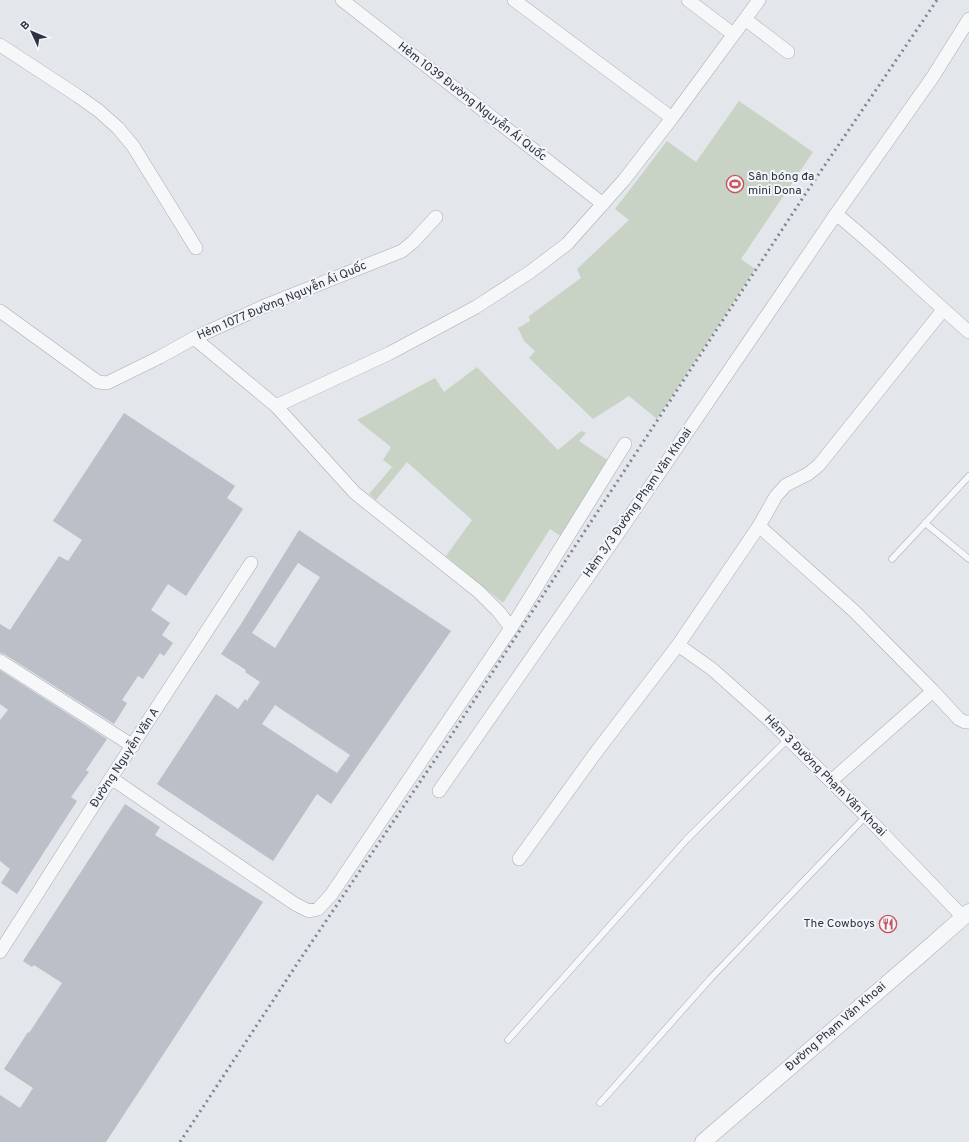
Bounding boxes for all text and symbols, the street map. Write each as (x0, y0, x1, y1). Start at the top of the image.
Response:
north arrow (12, 12, 52, 52)
text: B (18, 18, 33, 33)
street label: Hẻm 1039 Đường Nguyễn Ái Quốc (394, 39, 550, 165)
place label: Sân bóng đa mini Dona (748, 169, 814, 199)
sports icon: Sân bóng đa mini Dona (725, 174, 745, 194)
street label: Hẻm 1077 Đường Nguyễn Ái Quốc (195, 258, 369, 344)
street label: Hẻm 3/3 Đường Phạm Văn Khoai (580, 425, 696, 581)
street label: Đường Nguyễn Văn A (87, 705, 163, 811)
street label: Hẻm 3 Đường Phạm Văn Khoai (760, 711, 890, 841)
restaurant icon: The Cowboys (878, 914, 898, 934)
place label: The Cowboys (804, 916, 875, 932)
street label: Đường Phạm Văn Khoai (782, 979, 890, 1075)

